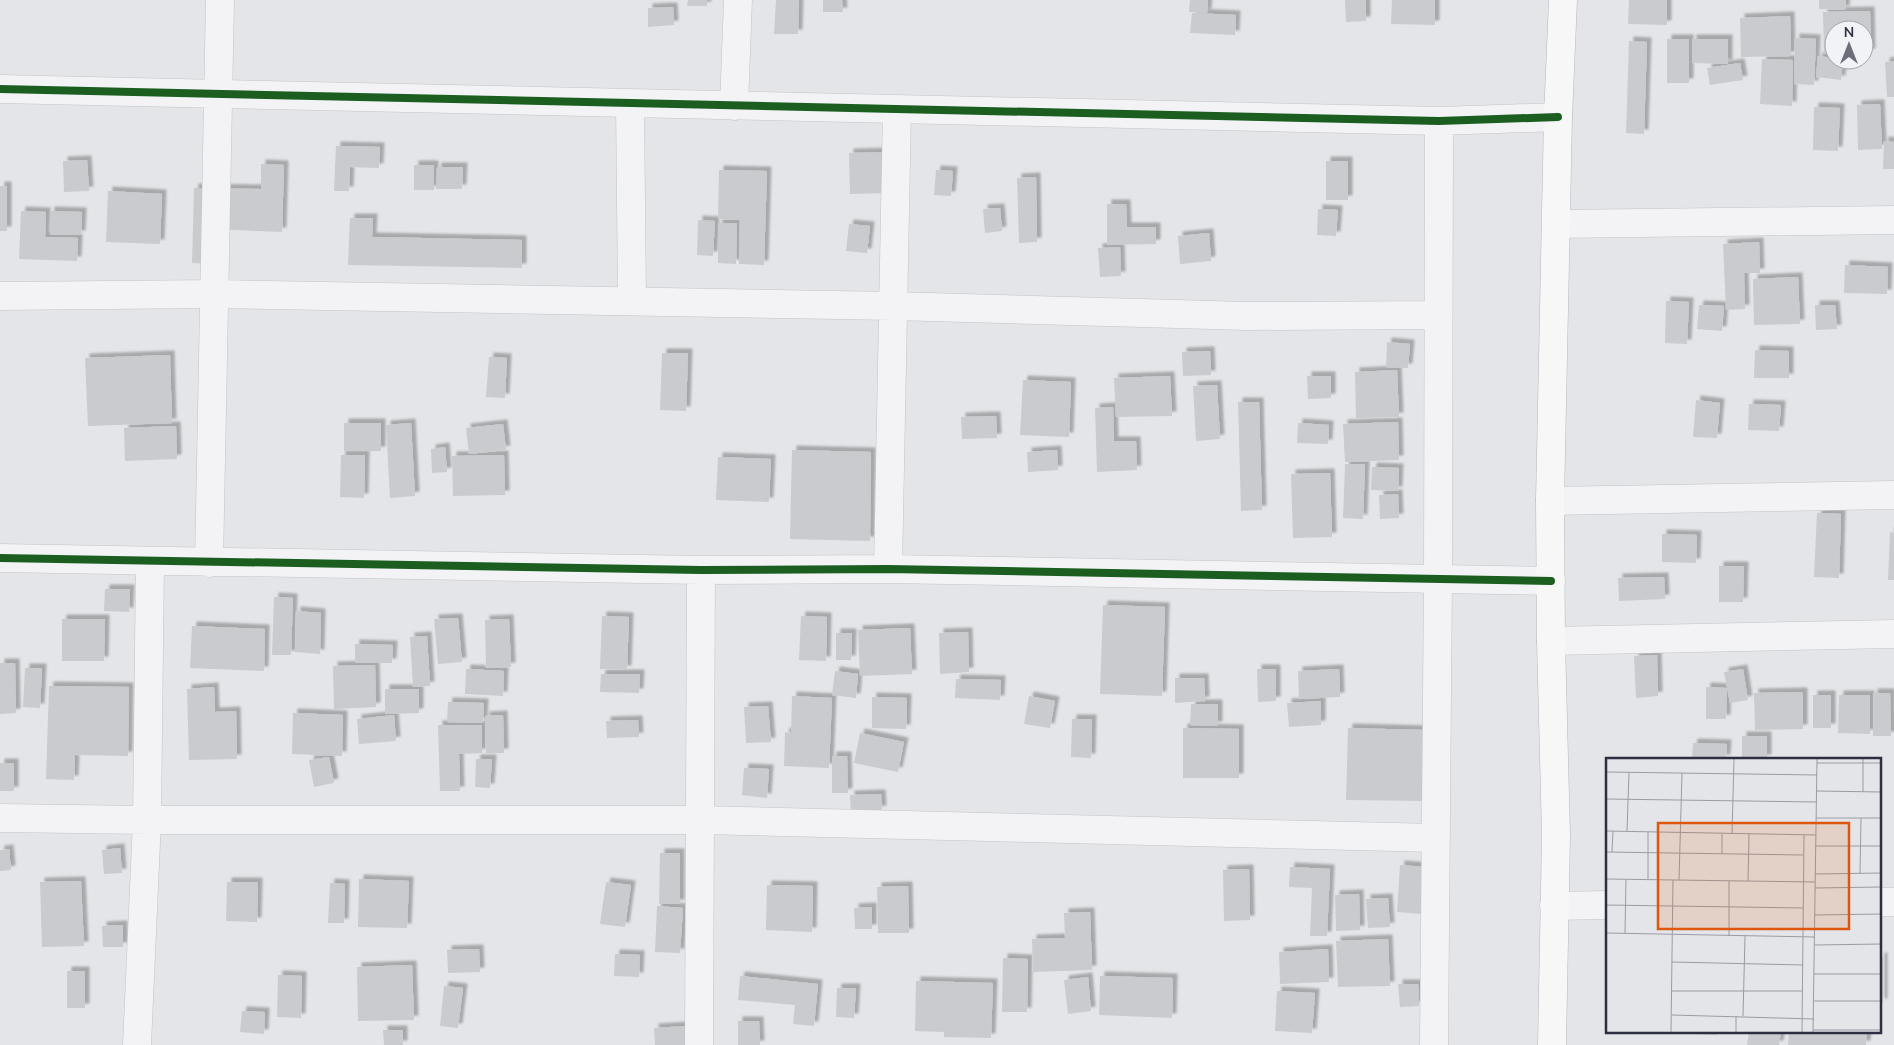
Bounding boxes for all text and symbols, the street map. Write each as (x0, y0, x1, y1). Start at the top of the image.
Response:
north arrow (1824, 20, 1874, 70)
text: N (1844, 23, 1854, 42)
inset map (1606, 758, 1882, 1032)

